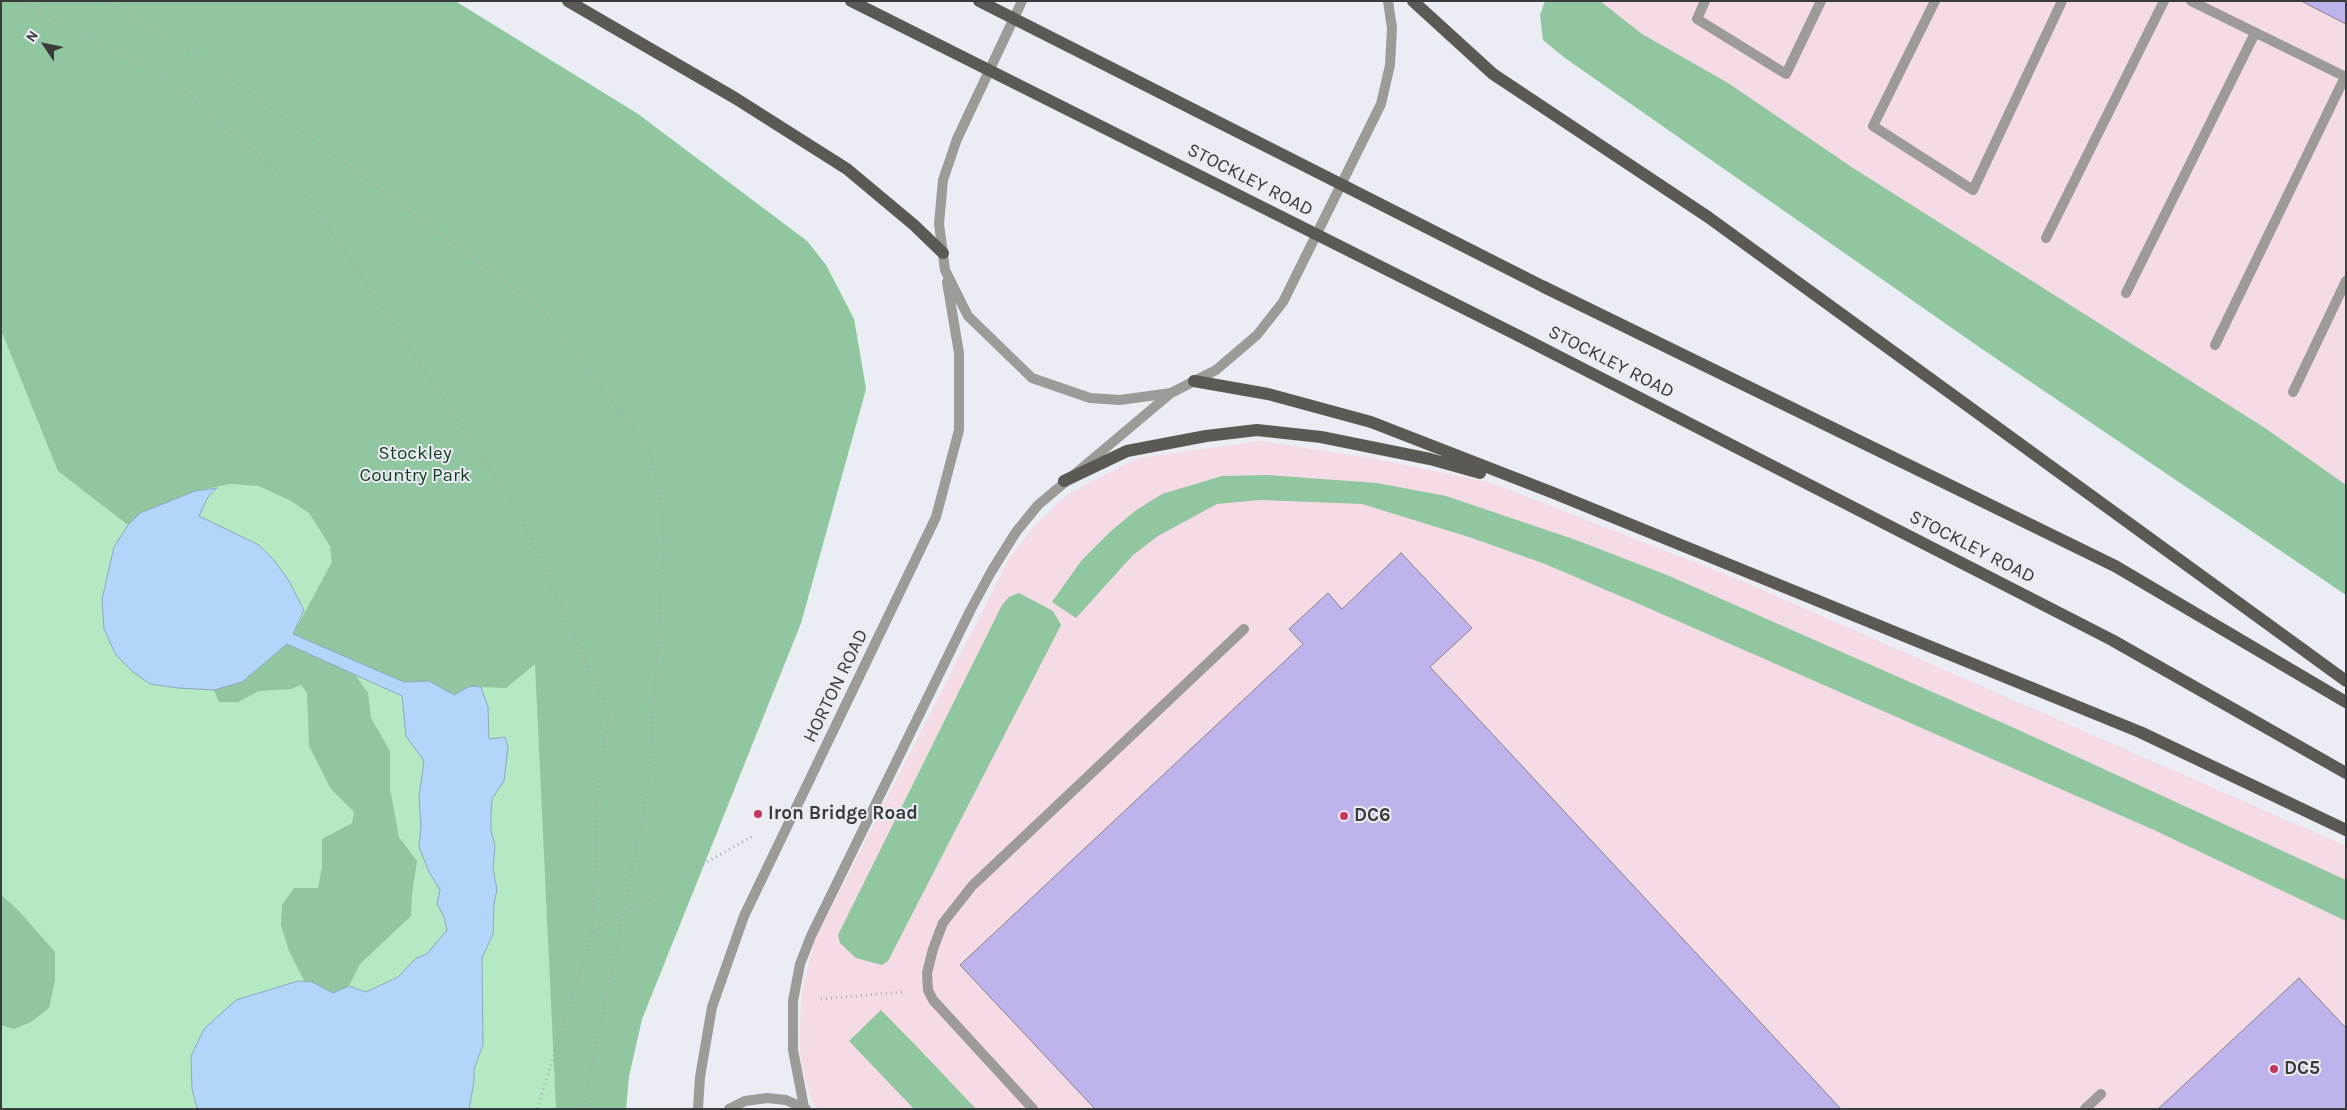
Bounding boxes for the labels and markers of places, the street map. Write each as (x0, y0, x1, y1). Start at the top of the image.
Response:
place label: Iron Bridge Road (768, 803, 918, 825)
place label: DC6 (1354, 805, 1391, 827)
marker: Iron Bridge Road (752, 808, 764, 820)
marker: DC6 (1338, 810, 1350, 822)
place label: DC5 (2284, 1058, 2320, 1080)
marker: DC5 (2268, 1063, 2280, 1075)

